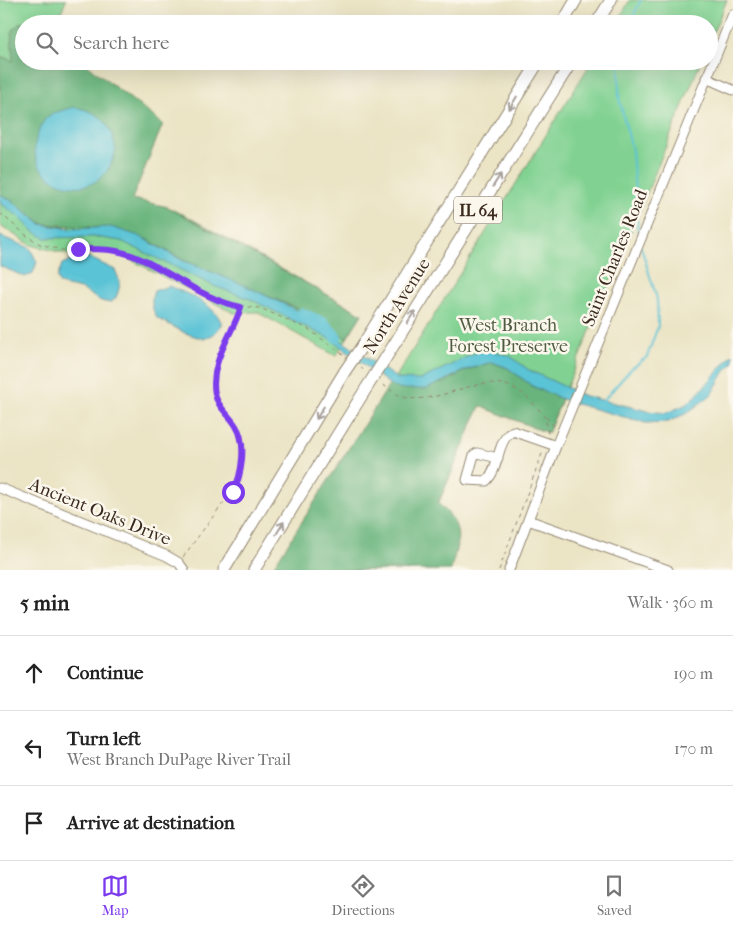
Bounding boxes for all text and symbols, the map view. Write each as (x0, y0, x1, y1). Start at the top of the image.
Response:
search box (15, 15, 718, 70)
icon: search (33, 29, 61, 57)
text: Search here (73, 32, 169, 54)
one-way arrow (508, 95, 518, 109)
one-way arrow (492, 173, 502, 187)
street label: Saint Charles Road (578, 186, 652, 330)
road number: IL 64 (454, 196, 502, 224)
route end (67, 238, 90, 261)
street label: North Avenue (359, 254, 435, 358)
one-way arrow (406, 311, 416, 325)
park label: West Branch Forest Preserve (448, 315, 568, 357)
one-way arrow (314, 405, 324, 419)
street label: Ancient Oaks Drive (25, 474, 174, 550)
route start (222, 481, 245, 504)
one-way arrow (275, 522, 285, 536)
text: 5 min (20, 591, 69, 615)
text: Walk · 360 m (627, 593, 713, 612)
icon: ahead (20, 659, 48, 687)
text: Continue (67, 662, 143, 684)
text: 190 m (673, 664, 713, 683)
text: Turn left (67, 728, 141, 750)
icon: left (20, 734, 48, 762)
text: 170 m (674, 739, 713, 758)
text: West Branch DuPage River Trail (67, 750, 291, 769)
icon: arrive (20, 809, 48, 837)
text: Arrive at destination (67, 812, 235, 834)
tab: Map (101, 872, 129, 919)
tab: Directions (332, 872, 395, 919)
tab: Saved (597, 872, 632, 919)

